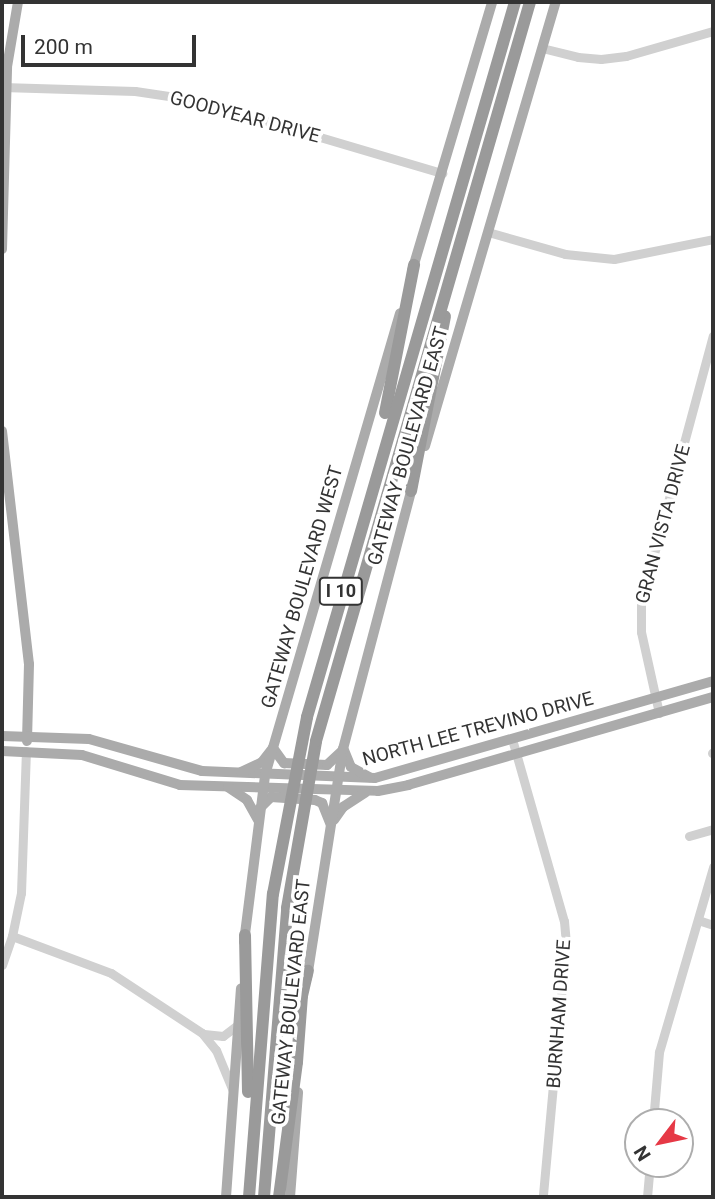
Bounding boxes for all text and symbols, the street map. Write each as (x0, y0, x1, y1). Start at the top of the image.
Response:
scale bar (24, 21, 200, 65)
text: 200 m (34, 35, 93, 59)
street label: GOODYEAR DRIVE (167, 86, 323, 148)
street label: GATEWAY BOULEVARD EAST (363, 324, 453, 568)
street label: GRAN VISTA DRIVE (631, 442, 695, 606)
street label: GATEWAY BOULEVARD WEST (256, 463, 348, 711)
road number: I 10 (318, 576, 364, 606)
street label: NORTH LEE TREVINO DRIVE (360, 687, 596, 771)
street label: GATEWAY BOULEVARD EAST (267, 878, 315, 1126)
street label: BURNHAM DRIVE (542, 939, 576, 1089)
north arrow (624, 1108, 694, 1178)
text: N (629, 1142, 656, 1165)

